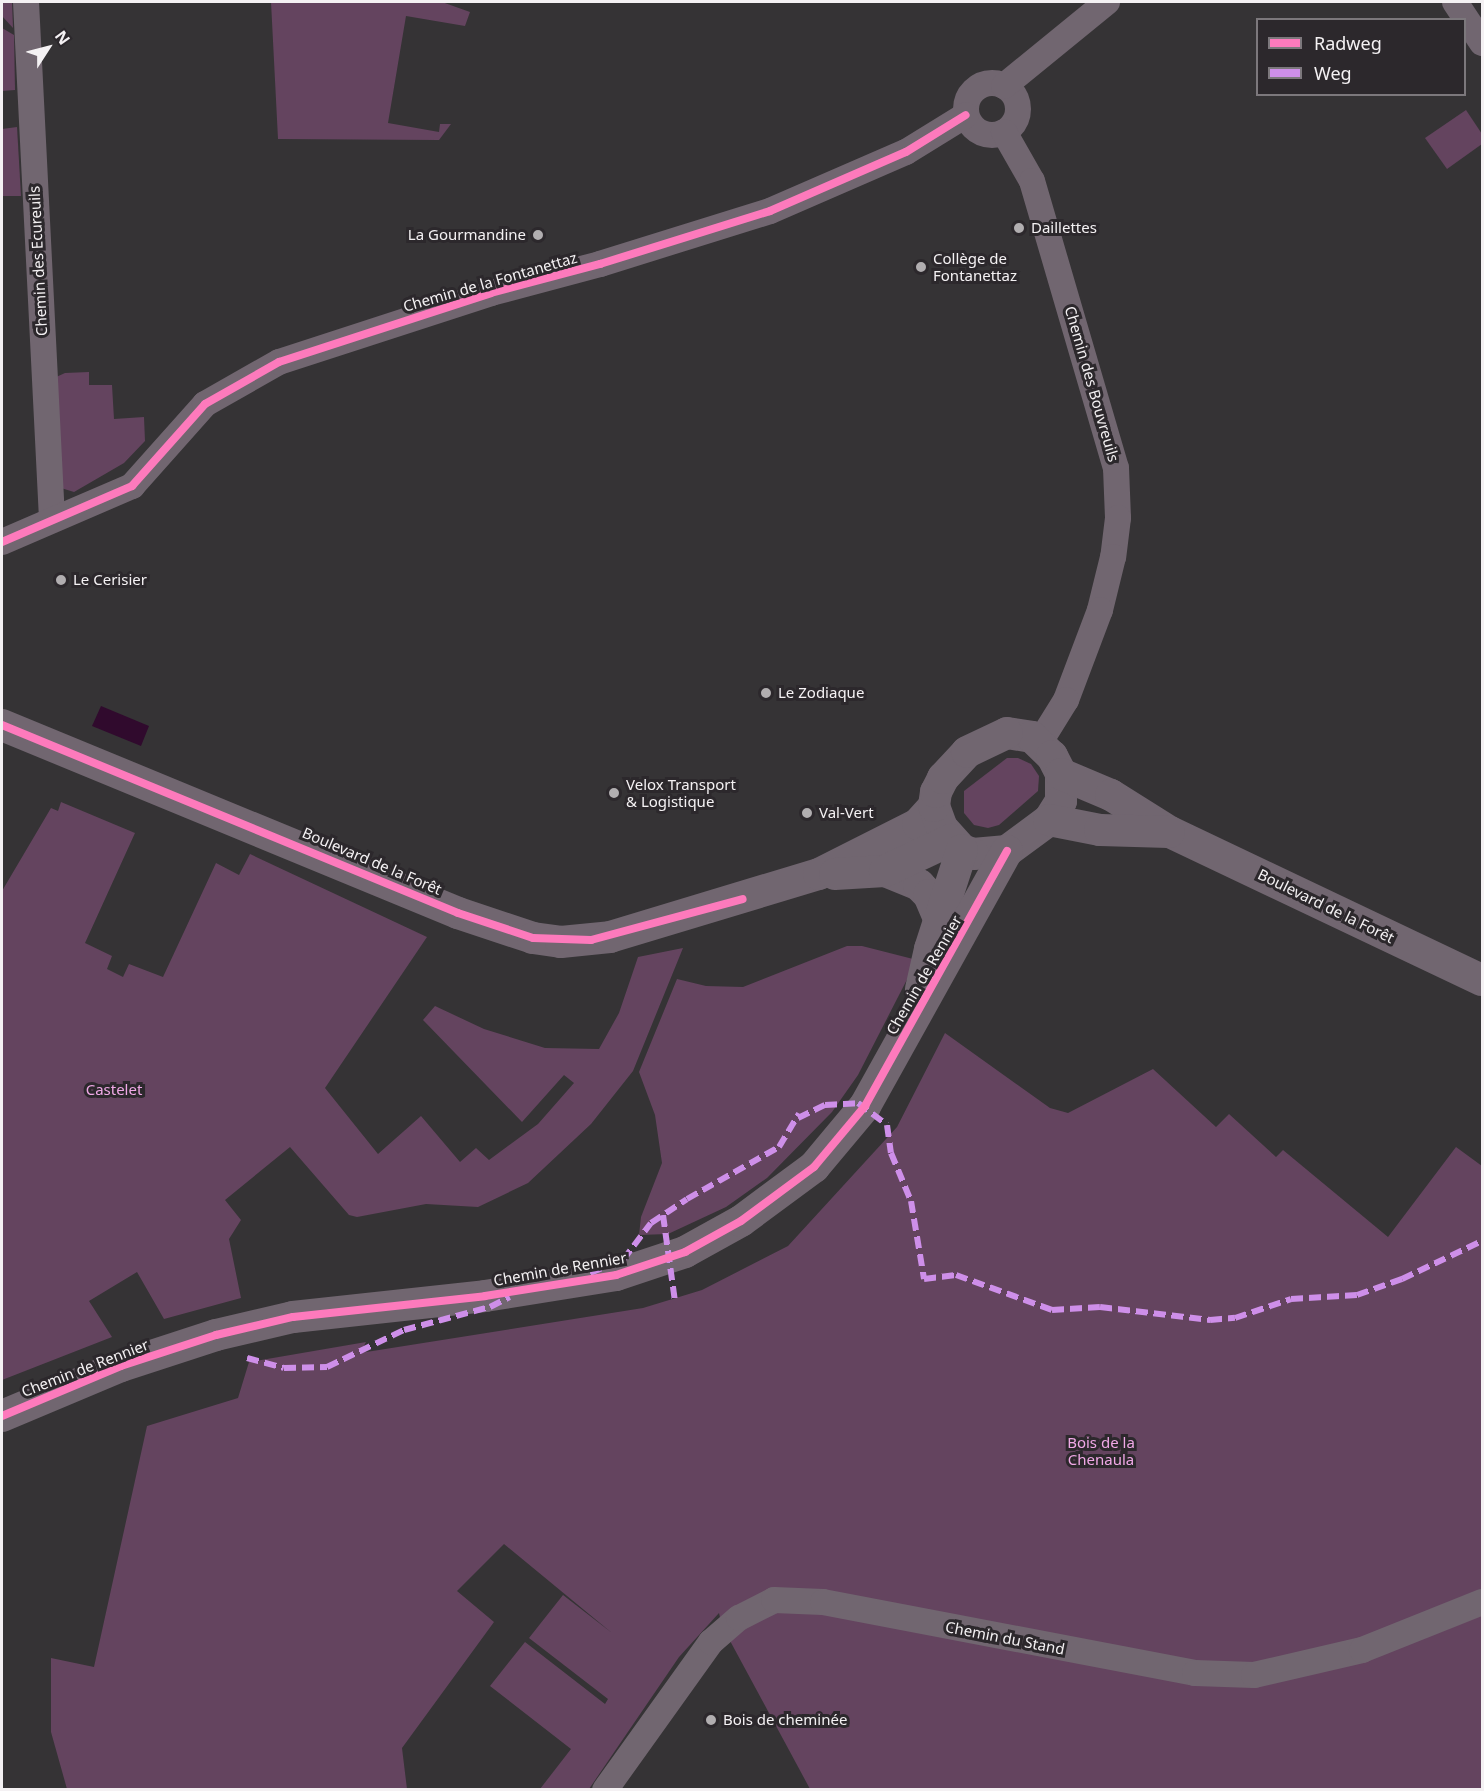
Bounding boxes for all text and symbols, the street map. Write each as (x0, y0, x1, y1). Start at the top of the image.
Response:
north arrow (18, 18, 78, 78)
legend (1256, 18, 1466, 96)
text: N (50, 26, 75, 49)
text: Radweg (1314, 31, 1382, 55)
text: Weg (1314, 61, 1352, 85)
street label: Chemin des Ecureuils (25, 185, 51, 337)
place label: Daillettes (1031, 219, 1097, 237)
marker: Daillettes (1012, 221, 1026, 235)
place label: La Gourmandine (408, 226, 526, 244)
marker: La Gourmandine (531, 228, 545, 242)
street label: Chemin de la Fontanettaz (401, 249, 579, 315)
place label: Collège de Fontanettaz (933, 249, 1017, 284)
marker: Collège de Fontanettaz (914, 260, 928, 274)
street label: Chemin des Bouvreuils (1061, 304, 1123, 464)
place label: Le Cerisier (73, 571, 147, 589)
marker: Le Cerisier (54, 573, 68, 587)
place label: Le Zodiaque (778, 684, 864, 702)
marker: Le Zodiaque (759, 686, 773, 700)
place label: Velox Transport & Logistique (626, 775, 736, 810)
marker: Velox Transport & Logistique (607, 786, 621, 800)
place label: Val-Vert (819, 804, 874, 822)
marker: Val-Vert (800, 806, 814, 820)
street label: Boulevard de la Forêt (300, 823, 444, 899)
street label: Boulevard de la Forêt (1255, 865, 1397, 947)
street label: Chemin de Rennier (883, 912, 965, 1038)
park label: Castelet (86, 1081, 142, 1099)
street label: Chemin de Rennier (492, 1248, 628, 1290)
street label: Chemin de Rennier (19, 1335, 151, 1401)
park label: Bois de la Chenaula (1067, 1433, 1135, 1468)
street label: Chemin du Stand (944, 1618, 1066, 1658)
place label: Bois de cheminée (723, 1711, 847, 1729)
marker: Bois de cheminée (704, 1713, 718, 1727)

